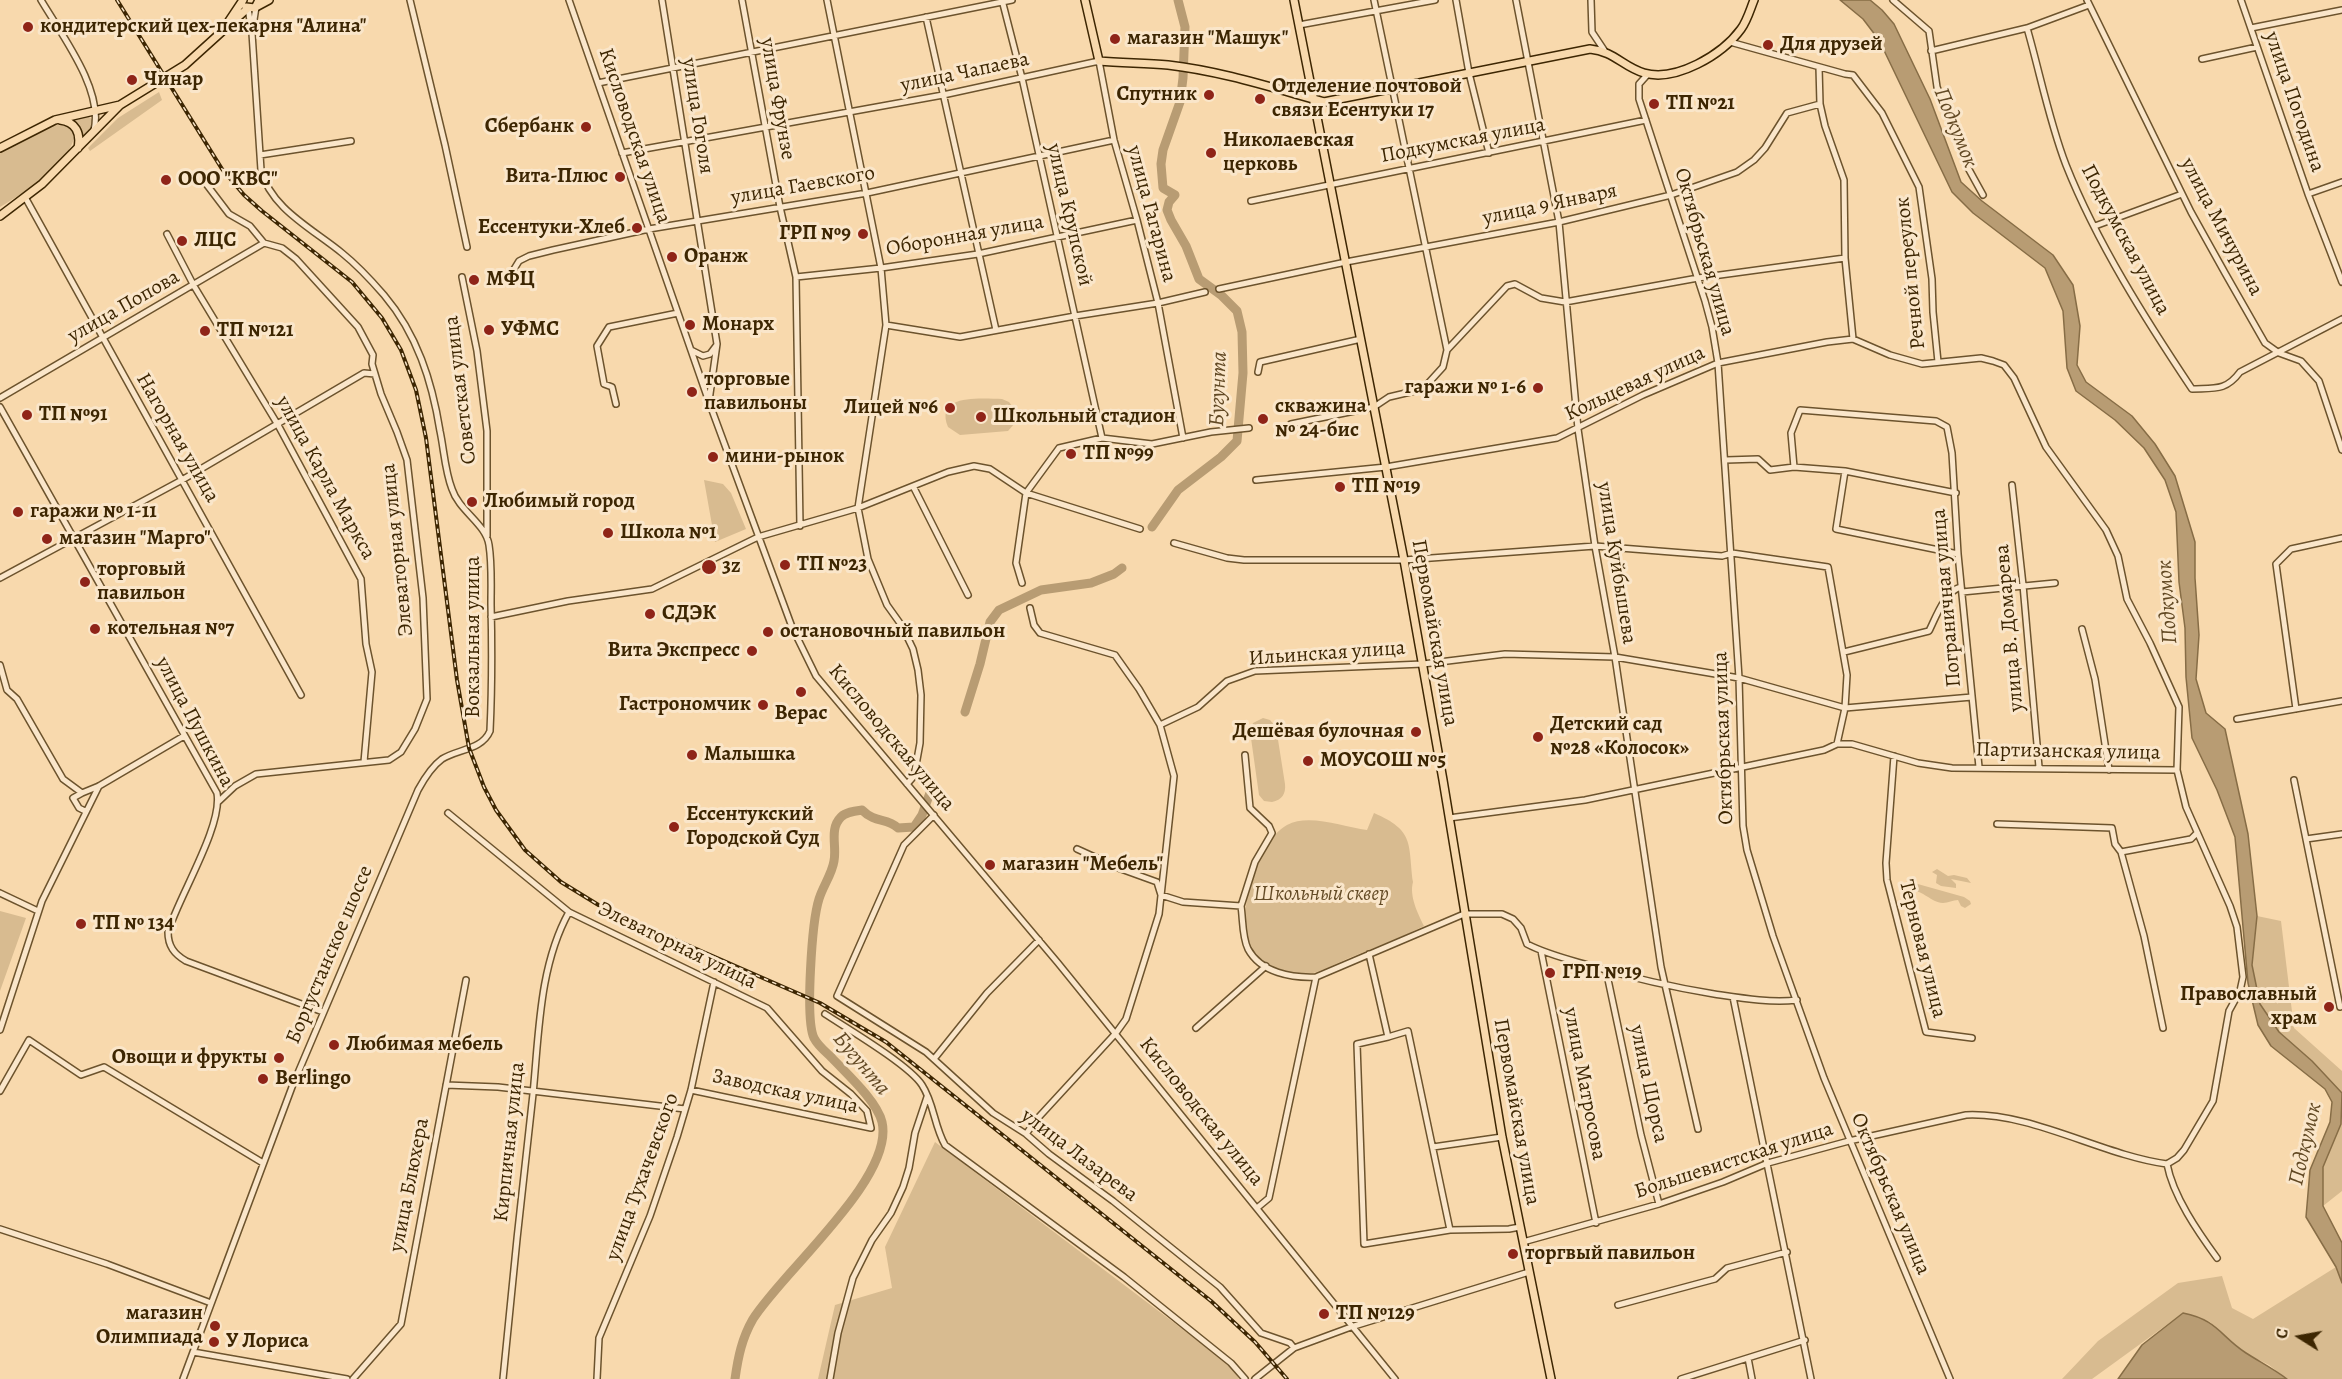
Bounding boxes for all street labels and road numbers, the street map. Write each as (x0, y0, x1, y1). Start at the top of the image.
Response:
street label: улица Погодина (2258, 29, 2330, 175)
street label: улица Фрунзе (754, 36, 800, 162)
street label: Кисловодская улица (592, 45, 676, 227)
street label: улица Чапаева (899, 47, 1031, 99)
street label: улица Гоголя (675, 56, 719, 176)
street label: Подкумская улица (1379, 113, 1547, 169)
street label: улица Крупской (1040, 141, 1098, 289)
street label: улица Гагарина (1121, 143, 1181, 285)
street label: улица Мичурина (2174, 154, 2268, 300)
street label: Подкумская улица (2075, 160, 2175, 320)
street label: улица Гаевского (729, 161, 877, 211)
street label: Октябрьская улица (1668, 165, 1740, 339)
street label: улица 9 Января (1480, 178, 1620, 232)
street label: Речной переулок (1890, 196, 1932, 350)
street label: Оборонная улица (884, 210, 1046, 262)
street label: улица Попова (64, 265, 184, 349)
street label: Советская улица (439, 314, 483, 466)
street label: Кольцевая улица (1561, 340, 1709, 428)
street label: Нагорная улица (130, 369, 224, 507)
street label: улица Карла Маркса (270, 392, 380, 564)
street label: Элеваторная улица (376, 462, 420, 638)
street label: улица Куйбышева (1591, 480, 1641, 646)
street label: Пограничная улица (1927, 508, 1967, 688)
street label: Первомайская улица (1405, 538, 1463, 728)
street label: улица В. Домарева (1990, 543, 2030, 713)
street label: Вокзальная улица (461, 556, 487, 718)
street label: Ильинская улица (1248, 636, 1406, 672)
street label: Октябрьская улица (1708, 651, 1740, 825)
street label: улица Пушкина (149, 653, 239, 791)
street label: Кисловодская улица (822, 659, 960, 817)
street label: Партизанская улица (1975, 738, 2161, 766)
street label: Боргустанское шоссе (281, 862, 379, 1048)
street label: Терновая улица (1893, 877, 1951, 1021)
street label: Элеваторная улица (594, 897, 760, 995)
street label: улица Матросова (1557, 1005, 1611, 1163)
street label: Первомайская улица (1487, 1017, 1545, 1207)
street label: улица Щорса (1623, 1023, 1673, 1145)
street label: Кисловодская улица (1133, 1033, 1269, 1191)
street label: Кирпичная улица (489, 1061, 531, 1223)
street label: Заводская улица (710, 1064, 860, 1120)
street label: улица Тухачевского (601, 1090, 685, 1264)
street label: улица Лазарева (1016, 1104, 1142, 1208)
street label: Октябрьская улица (1845, 1109, 1935, 1279)
street label: улица Блюхера (385, 1116, 435, 1254)
street label: Большевистская улица (1631, 1117, 1837, 1205)

